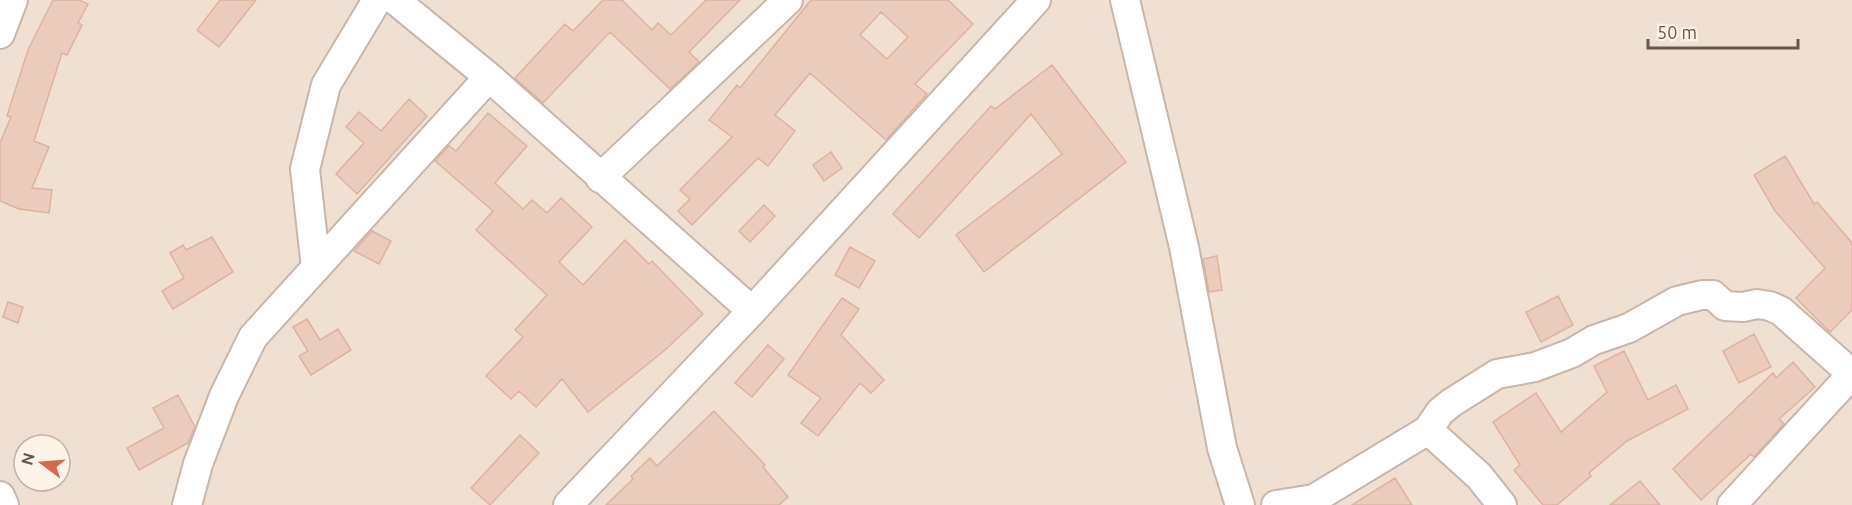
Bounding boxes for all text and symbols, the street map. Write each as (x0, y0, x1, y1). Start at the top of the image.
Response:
scale bar (1648, 12, 1798, 50)
text: 50 m (1657, 22, 1697, 42)
north arrow (12, 433, 72, 493)
text: N (17, 451, 38, 467)

